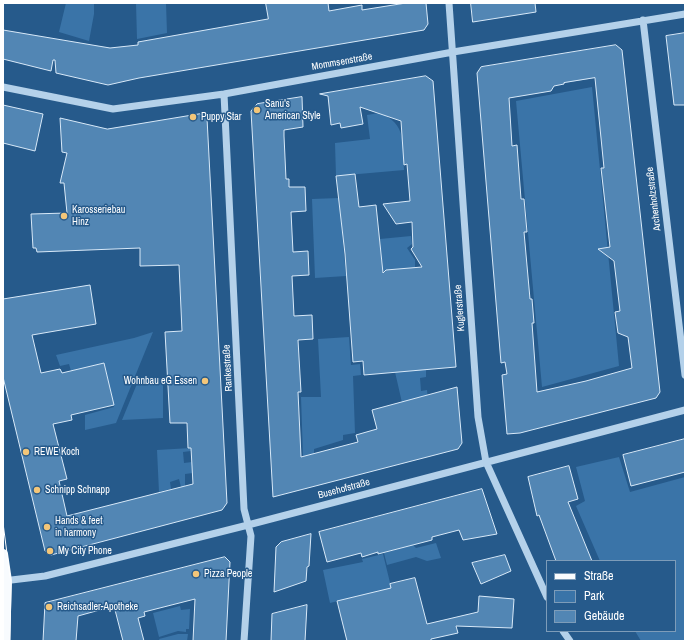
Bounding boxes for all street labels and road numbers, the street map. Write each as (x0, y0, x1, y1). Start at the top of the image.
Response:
street label: Mommsenstraße (311, 51, 373, 73)
street label: Archenholzstraße (644, 166, 664, 232)
street label: Kuglerstraße (452, 284, 468, 332)
street label: Rankestraße (221, 344, 235, 392)
street label: Busehofstraße (317, 476, 371, 502)

